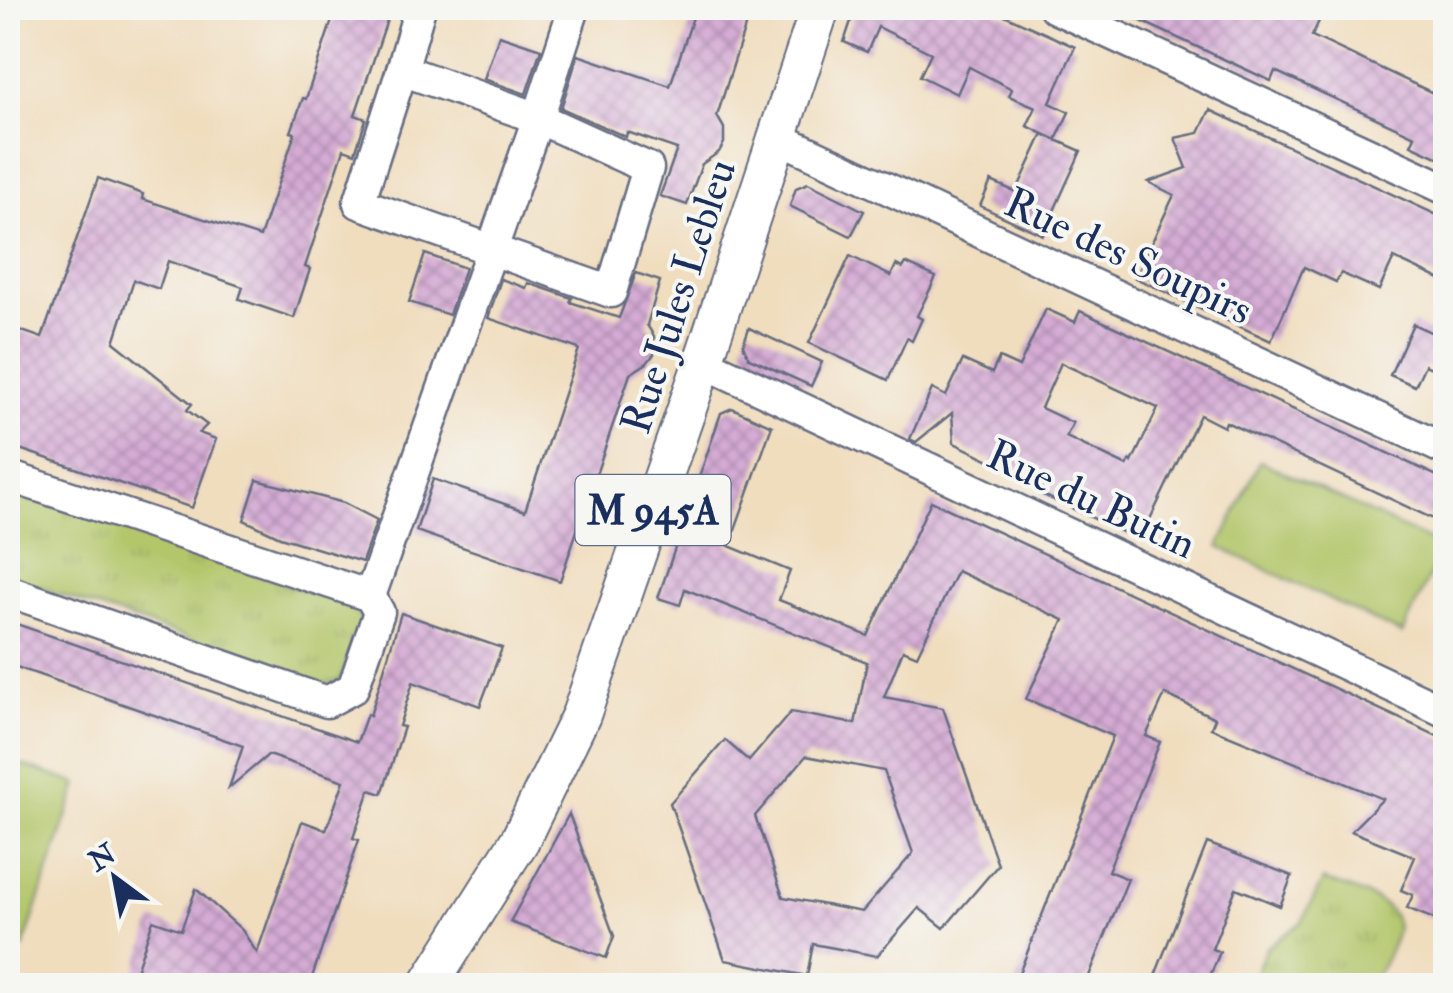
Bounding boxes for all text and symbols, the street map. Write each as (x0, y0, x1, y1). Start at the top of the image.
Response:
street label: Rue Jules Lebleu (610, 153, 748, 440)
street label: Rue des Soupirs (996, 177, 1260, 337)
street label: Rue du Butin (978, 429, 1204, 571)
road number: M 945A (576, 475, 730, 545)
north arrow (65, 828, 165, 928)
text: N (82, 836, 123, 880)

